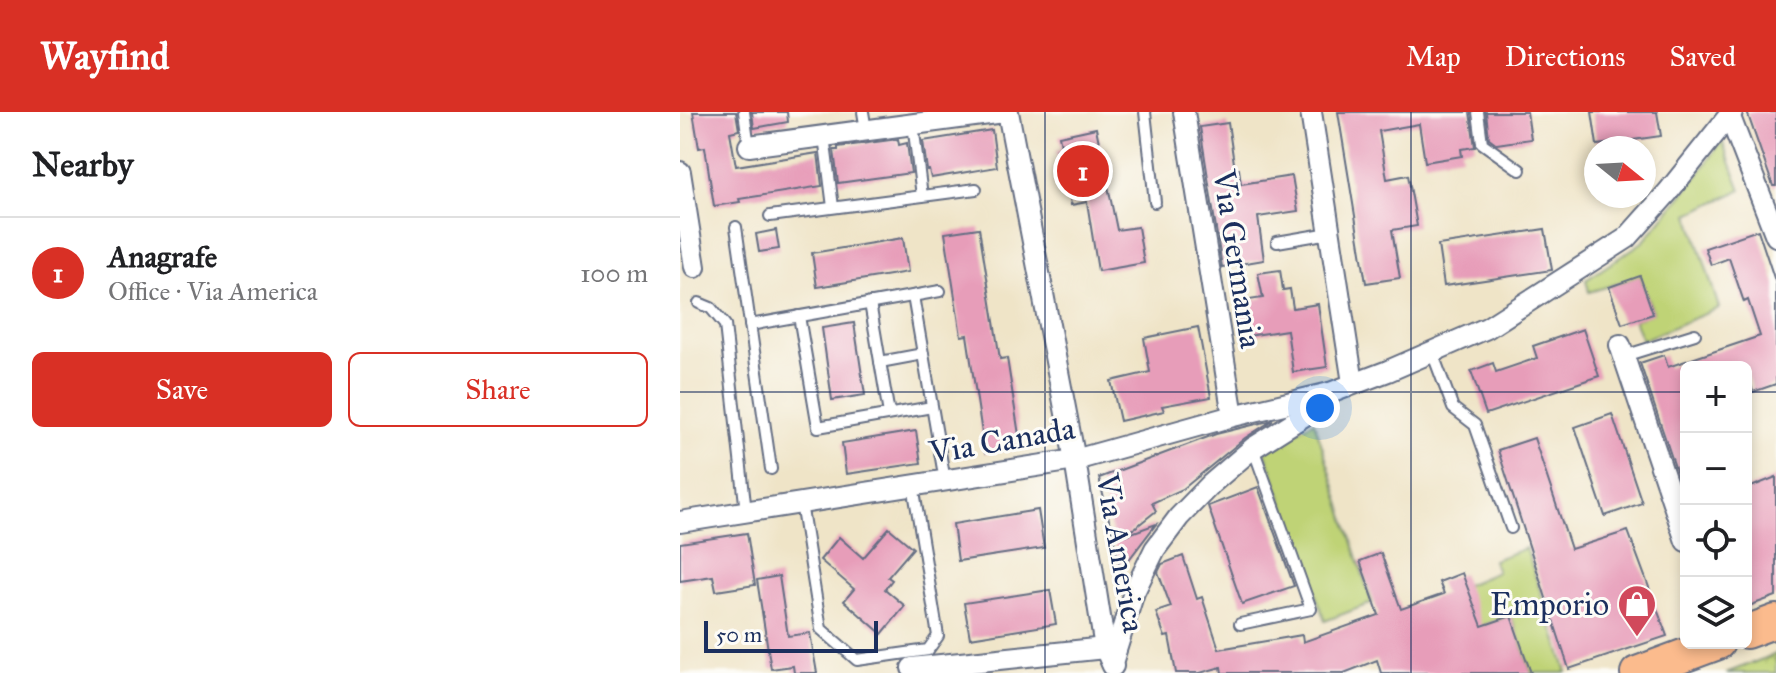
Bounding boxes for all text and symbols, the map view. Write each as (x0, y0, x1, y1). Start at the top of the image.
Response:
text: Wayfind (40, 33, 169, 79)
text: Map (1406, 39, 1461, 74)
text: Directions (1505, 39, 1626, 74)
text: Saved (1670, 39, 1736, 74)
north arrow (1584, 136, 1656, 208)
pin: 1 (1057, 141, 1109, 201)
text: Nearby (32, 144, 134, 185)
street label: Via Germania (1204, 166, 1271, 352)
text: Anagrafe (108, 239, 217, 275)
text: 1 (53, 257, 63, 289)
text: 100 m (580, 257, 648, 289)
text: Office · Via America (108, 275, 318, 307)
button: Save (32, 352, 332, 427)
button: Share (348, 352, 648, 427)
map controls (1680, 361, 1752, 649)
button: + (1680, 361, 1752, 433)
your location (1300, 388, 1340, 428)
street label: Via Canada (925, 408, 1078, 473)
button: − (1680, 433, 1752, 505)
street label: Via America (1087, 470, 1154, 636)
button: locate (1680, 505, 1752, 577)
button: layers (1680, 577, 1752, 649)
shop icon: Emporio (1616, 583, 1658, 638)
place label: Emporio (1490, 585, 1609, 624)
scale bar (704, 617, 878, 653)
text: 50 m (716, 621, 762, 648)

